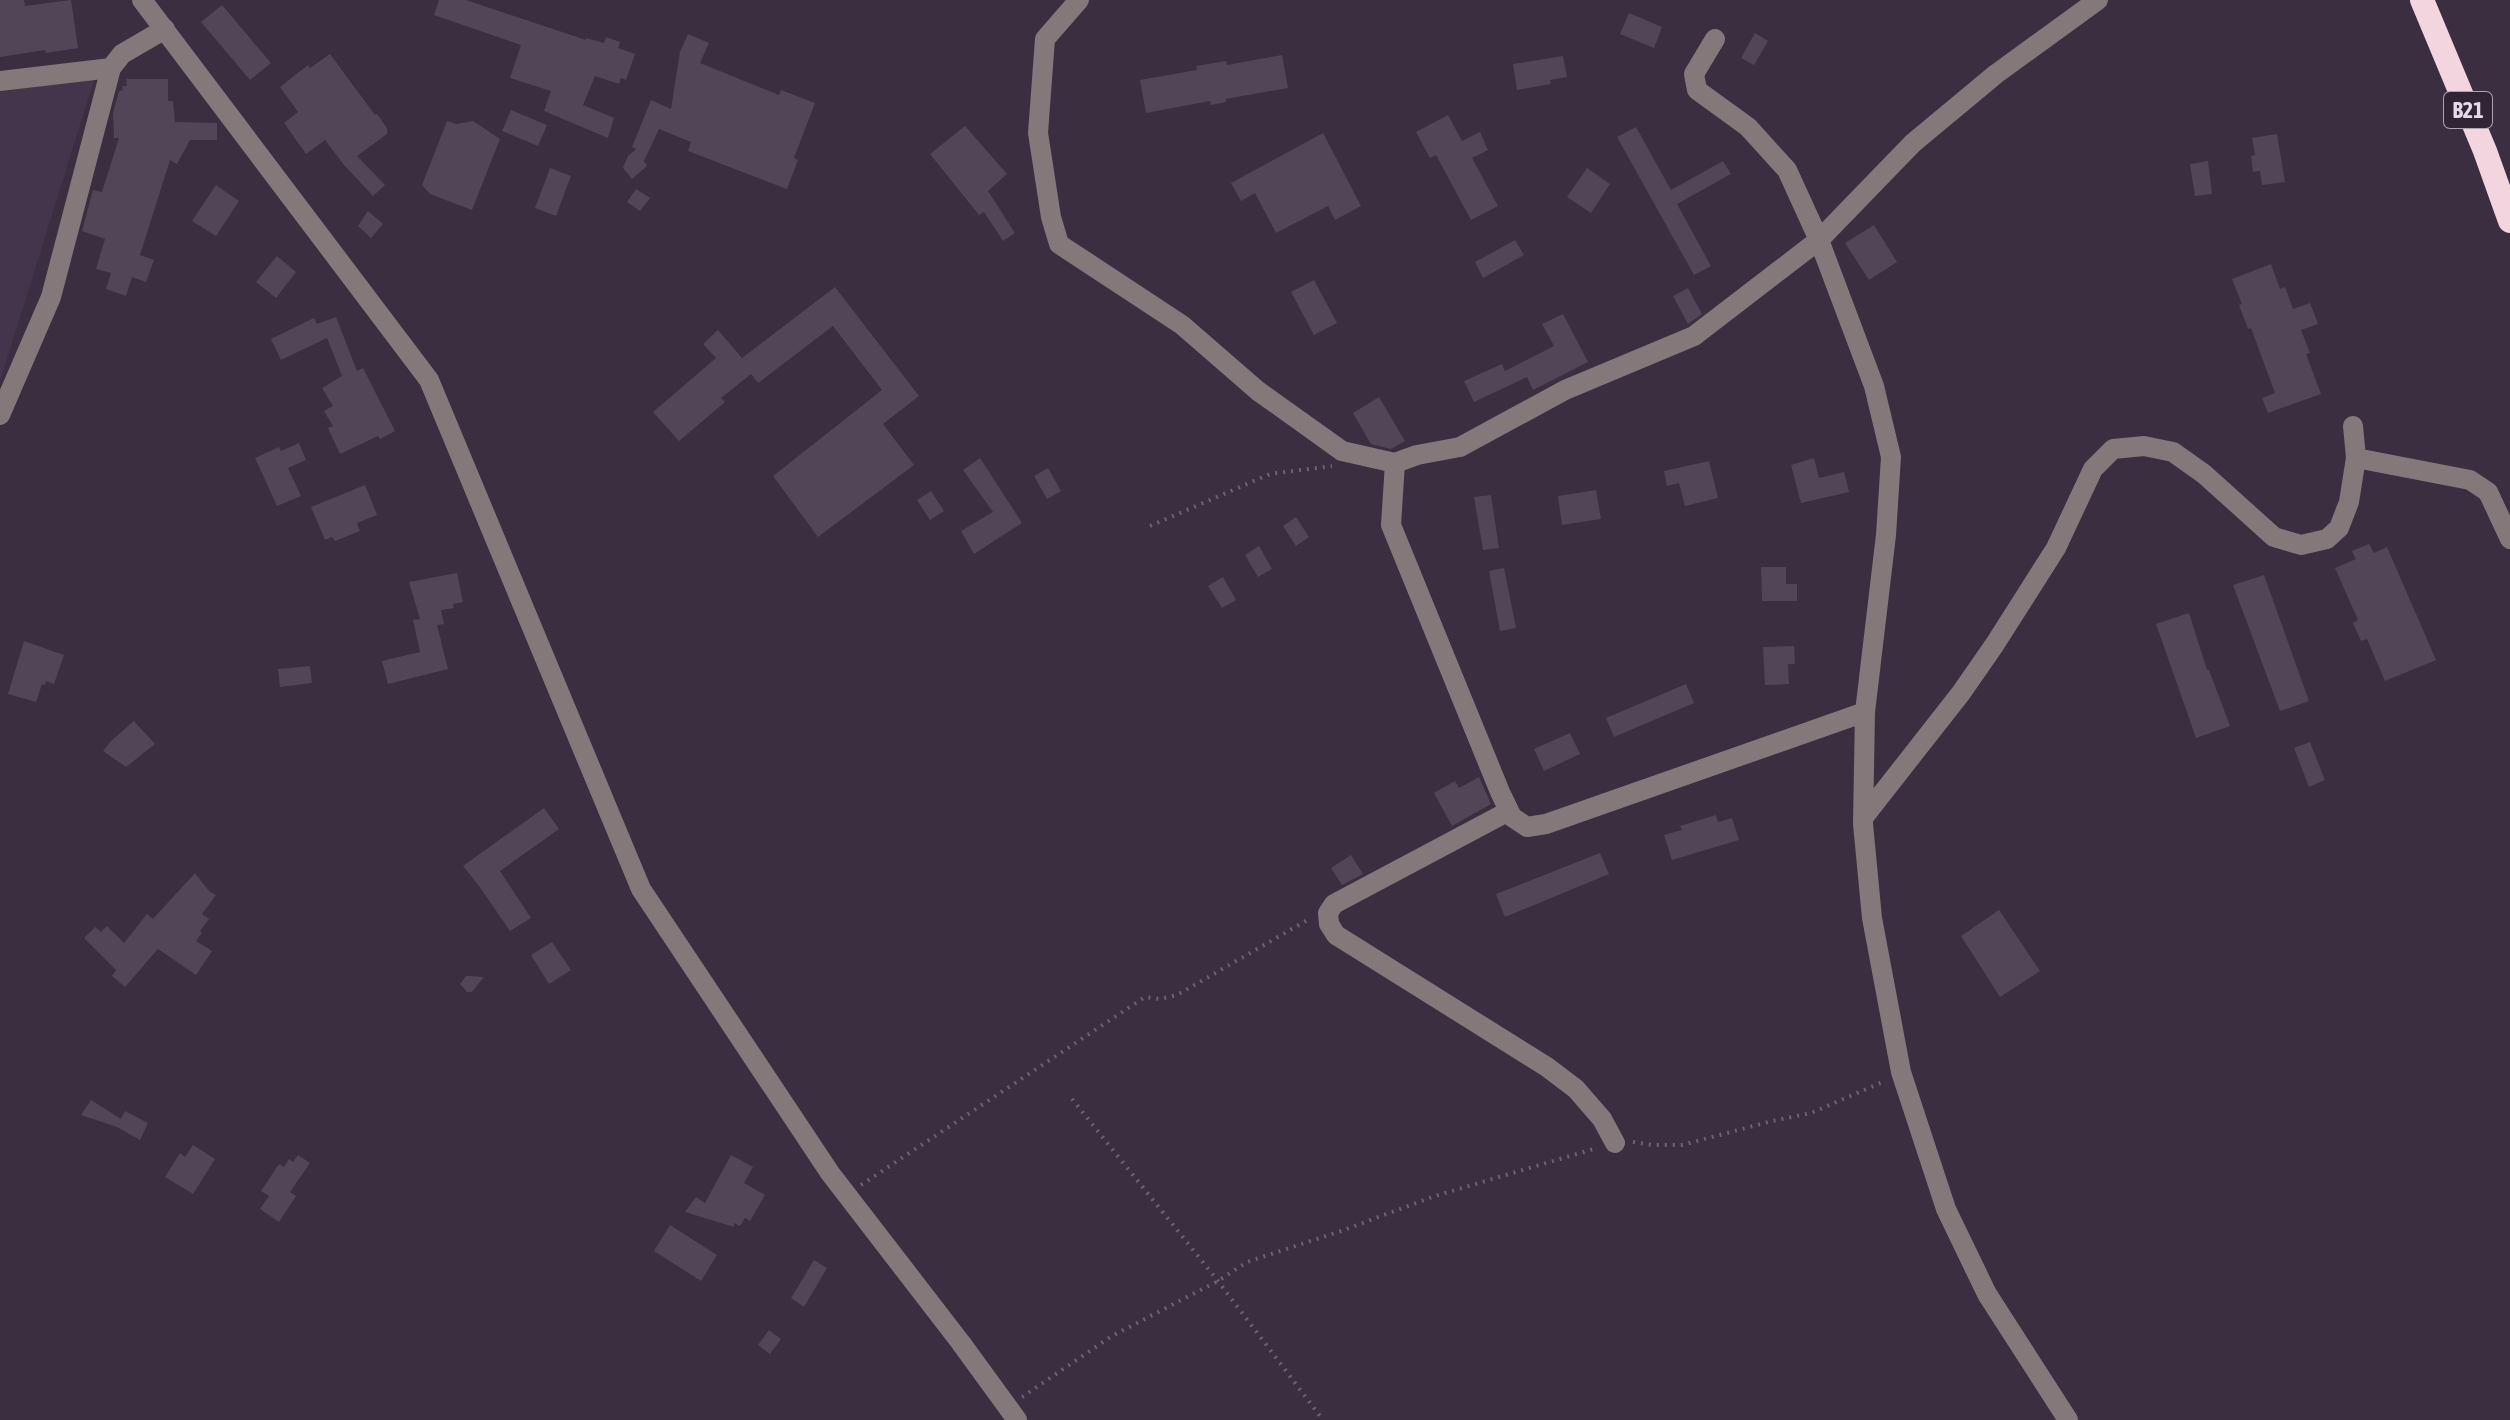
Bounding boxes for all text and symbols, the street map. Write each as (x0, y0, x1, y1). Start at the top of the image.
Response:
road number: B21 (2444, 92, 2492, 128)

